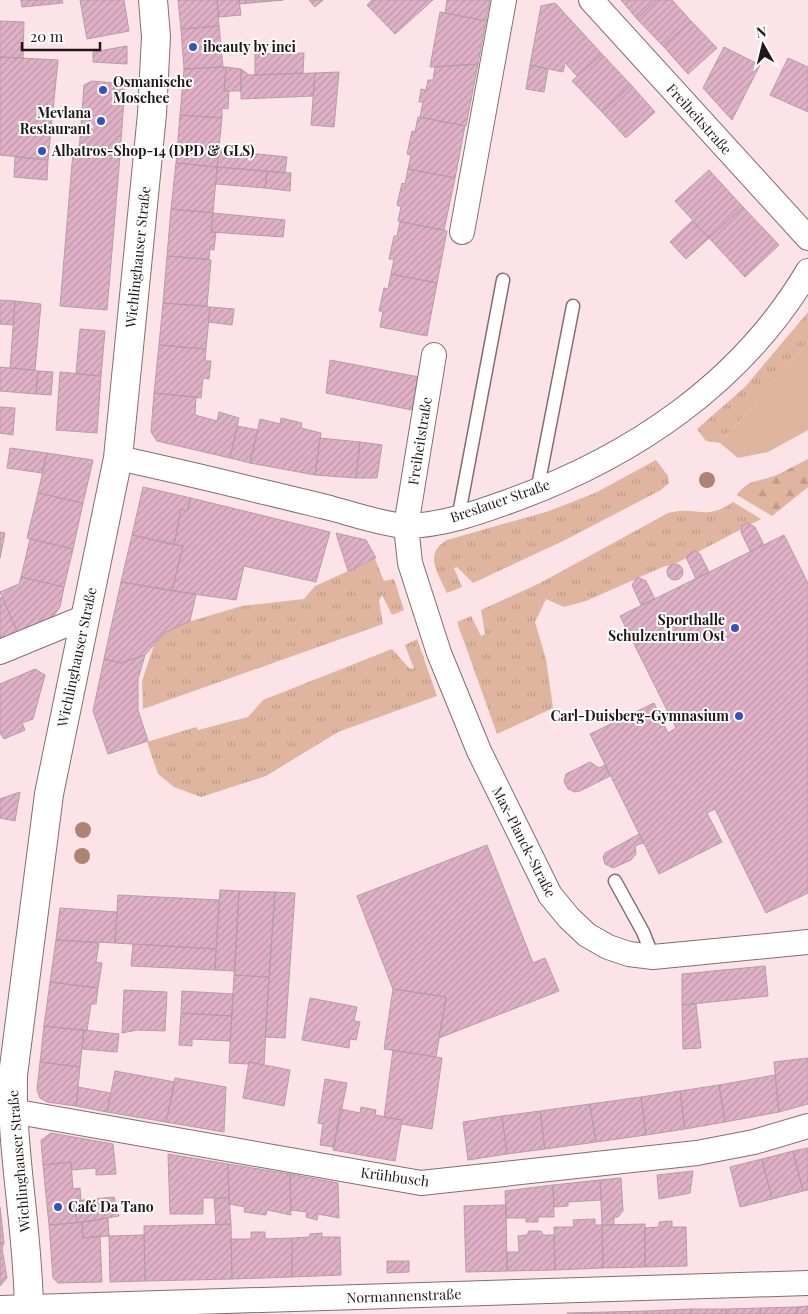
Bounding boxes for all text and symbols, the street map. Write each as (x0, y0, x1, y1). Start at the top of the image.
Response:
scale bar (22, 20, 100, 52)
north arrow (738, 20, 788, 70)
text: N (755, 22, 767, 42)
text: 20 m (30, 26, 64, 46)
place label: ibeauty by inci (203, 37, 297, 56)
marker: ibeauty by inci (187, 41, 199, 53)
place label: Osmanische Moschee (113, 72, 192, 107)
street label: Freiheitstraße (662, 79, 736, 158)
marker: Osmanische Moschee (97, 84, 109, 96)
place label: Mevlana Restaurant (20, 103, 92, 138)
marker: Mevlana Restaurant (95, 115, 107, 127)
place label: Albatros-Shop-14 (DPD & GLS) (51, 141, 255, 160)
marker: Albatros-Shop-14 (DPD & GLS) (36, 145, 48, 157)
street label: Wichlinghauser Straße (121, 185, 154, 330)
street label: Freiheitstraße (403, 395, 436, 486)
street label: Breslauer Straße (447, 475, 552, 527)
street label: Wichlinghauser Straße (52, 585, 101, 729)
place label: Sporthalle Schulzentrum Ost (608, 610, 725, 645)
marker: Sporthalle Schulzentrum Ost (729, 622, 741, 634)
place label: Carl-Duisberg-Gymnasium (550, 706, 729, 725)
marker: Carl-Duisberg-Gymnasium (733, 710, 745, 722)
street label: Max-Planck-Straße (488, 783, 561, 900)
street label: Wichlinghauser Straße (3, 1089, 34, 1234)
street label: Krühbusch (360, 1162, 431, 1191)
place label: Café Da Tano (68, 1197, 154, 1216)
marker: Café Da Tano (52, 1201, 64, 1213)
street label: Normannenstraße (346, 1284, 462, 1307)

